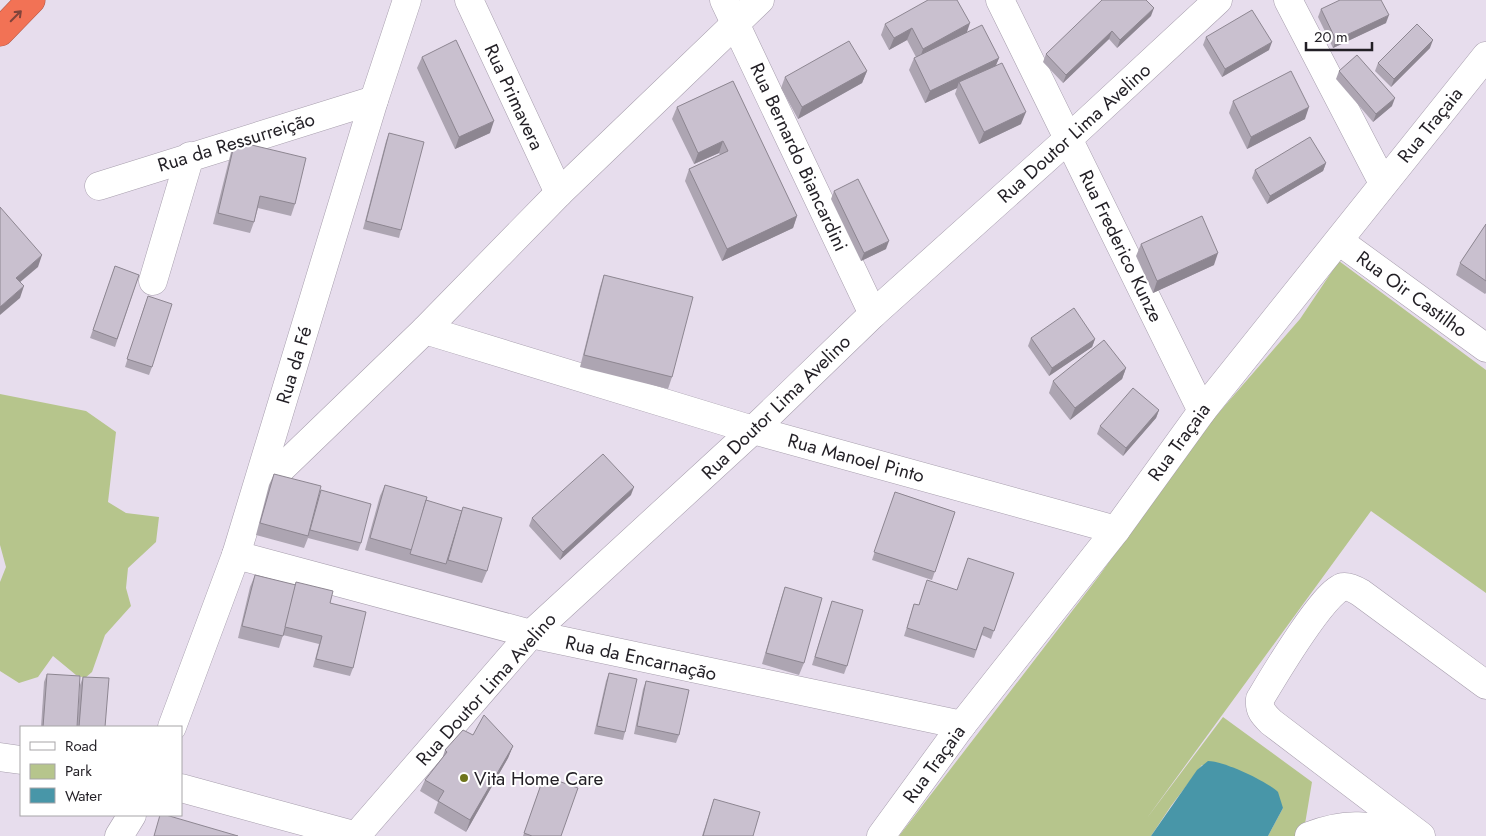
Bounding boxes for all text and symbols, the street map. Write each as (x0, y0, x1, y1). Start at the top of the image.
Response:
one-way arrow (9, 10, 22, 22)
scale bar (1306, 20, 1372, 52)
text: 20 m (1314, 26, 1348, 48)
street label: Rua Primavera (478, 39, 550, 155)
street label: Rua Doutor Lima Avelino (991, 57, 1157, 209)
street label: Rua Bernardo Biancardini (743, 58, 855, 256)
street label: Rua Traçaia (1391, 81, 1469, 169)
street label: Rua da Ressurreição (154, 105, 318, 179)
street label: Rua Frederico Kunze (1072, 165, 1170, 327)
street label: Rua Oir Castilho (1351, 244, 1473, 344)
street label: Rua da Fé (269, 323, 319, 407)
street label: Rua Doutor Lima Avelino (695, 328, 857, 486)
street label: Rua Traçaia (1141, 397, 1217, 487)
street label: Rua Manoel Pinto (785, 427, 927, 489)
street label: Rua Doutor Lima Avelino (410, 606, 562, 772)
street label: Rua da Encarnação (563, 629, 719, 687)
street label: Rua Traçaia (896, 719, 972, 809)
legend (20, 726, 182, 816)
text: Road (65, 735, 97, 757)
text: Park (65, 760, 92, 782)
place label: Vita Home Care (474, 765, 604, 792)
marker: Vita Home Care (458, 772, 470, 784)
text: Water (65, 785, 103, 807)

